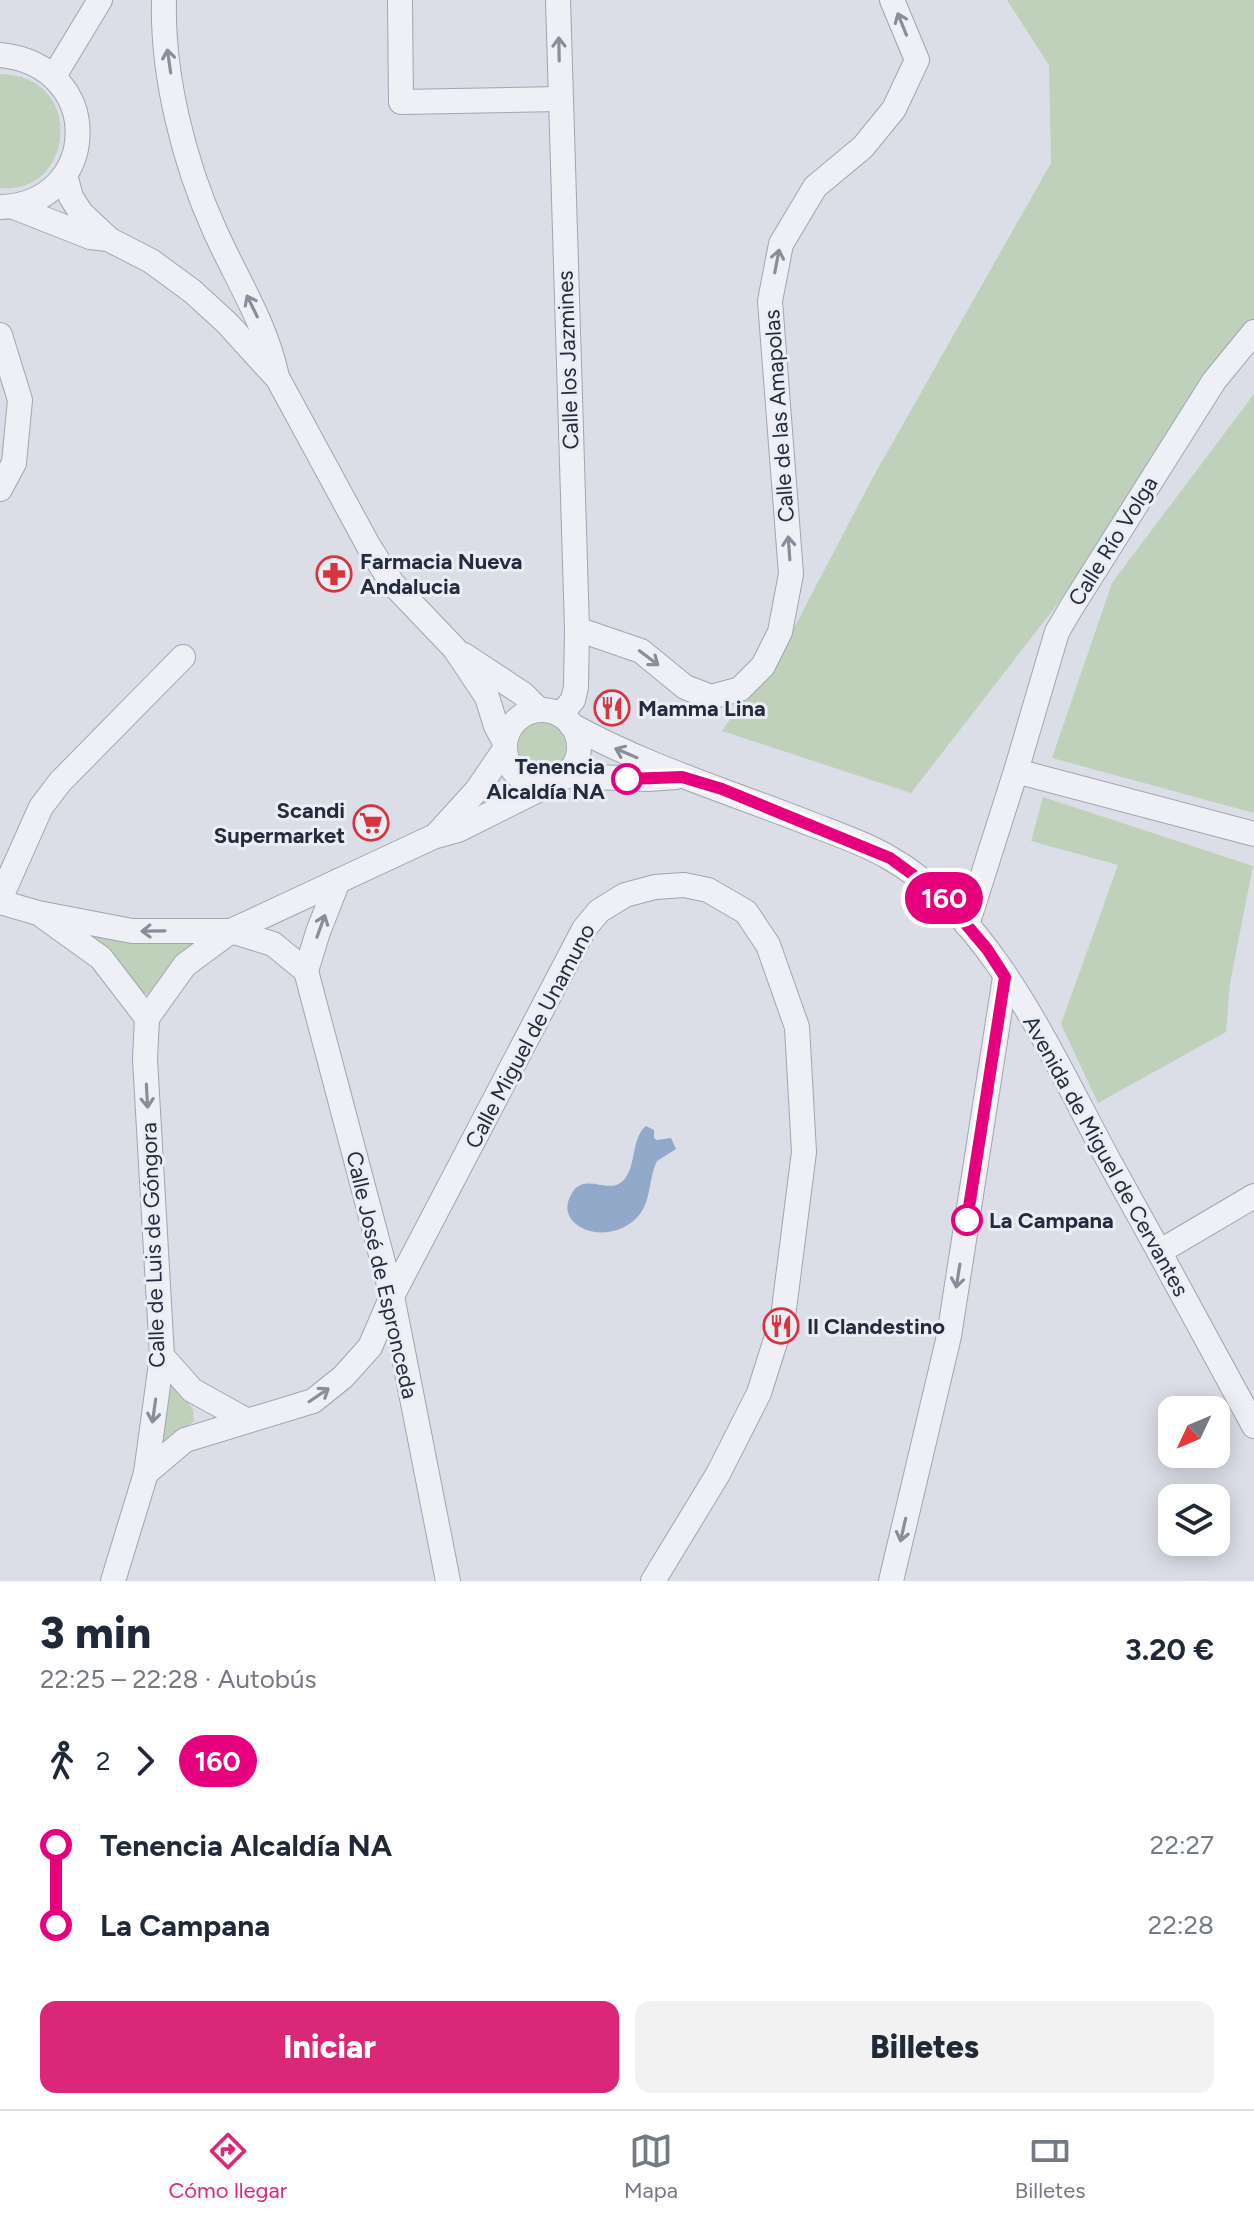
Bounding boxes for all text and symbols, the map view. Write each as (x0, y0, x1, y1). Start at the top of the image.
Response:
one-way arrow (894, 12, 908, 37)
one-way arrow (551, 36, 566, 63)
one-way arrow (161, 49, 176, 75)
one-way arrow (771, 249, 786, 274)
street label: Calle los Jazmines (551, 270, 585, 450)
one-way arrow (243, 295, 258, 318)
street label: Calle de las Amapolas (758, 309, 800, 523)
street label: Calle Río Volga (1062, 471, 1164, 611)
one-way arrow (781, 535, 796, 562)
place label: Farmacia Nueva Andalucia (360, 548, 523, 600)
pharmacy icon: Farmacia Nueva Andalucia (315, 555, 353, 593)
one-way arrow (638, 650, 659, 667)
restaurant icon: Mamma Lina (593, 689, 631, 727)
place label: Mamma Lina (638, 695, 766, 722)
one-way arrow (614, 745, 639, 759)
place label: Tenencia Alcaldía NA (486, 753, 605, 805)
marker: Tenencia Alcaldía NA (612, 764, 642, 794)
place label: Scandi Supermarket (214, 797, 345, 849)
supermarket icon: Scandi Supermarket (352, 804, 390, 842)
line badge: 160 (898, 872, 990, 924)
text: 160 (921, 881, 967, 915)
one-way arrow (314, 913, 329, 938)
street label: Calle Miguel de Unamuno (459, 919, 601, 1153)
one-way arrow (140, 923, 167, 939)
street label: Avenida de Miguel de Cervantes (1017, 1011, 1195, 1301)
one-way arrow (140, 1082, 155, 1109)
street label: Calle de Luis de Góngora (135, 1122, 171, 1368)
street label: Calle José de Espronceda (340, 1149, 424, 1401)
marker: La Campana (952, 1205, 982, 1235)
place label: La Campana (989, 1207, 1114, 1234)
one-way arrow (950, 1263, 965, 1288)
restaurant icon: Il Clandestino (762, 1307, 800, 1345)
place label: Il Clandestino (807, 1313, 945, 1340)
one-way arrow (307, 1387, 329, 1403)
north arrow (1158, 1396, 1230, 1468)
map controls (1158, 1396, 1230, 1556)
one-way arrow (146, 1398, 161, 1423)
button: layers (1158, 1484, 1230, 1556)
one-way arrow (895, 1516, 910, 1542)
text: 3 min (40, 1606, 151, 1659)
text: 3.20 € (1125, 1631, 1214, 1668)
text: 22:25 – 22:28 · Autobús (40, 1663, 317, 1695)
icon: walk (40, 1739, 84, 1783)
icon: forward (123, 1739, 167, 1783)
text: 160 (195, 1744, 241, 1778)
text: 2 (96, 1745, 111, 1777)
text: Tenencia Alcaldía NA (100, 1827, 392, 1864)
text: 22:27 (1150, 1829, 1214, 1861)
text: La Campana (100, 1907, 270, 1944)
text: 22:28 (1148, 1909, 1214, 1941)
button: Iniciar (40, 2001, 619, 2093)
button: Billetes (635, 2001, 1214, 2093)
tab: Cómo llegar (168, 2129, 287, 2204)
tab: Mapa (624, 2129, 678, 2204)
tab: Billetes (1015, 2129, 1086, 2204)

